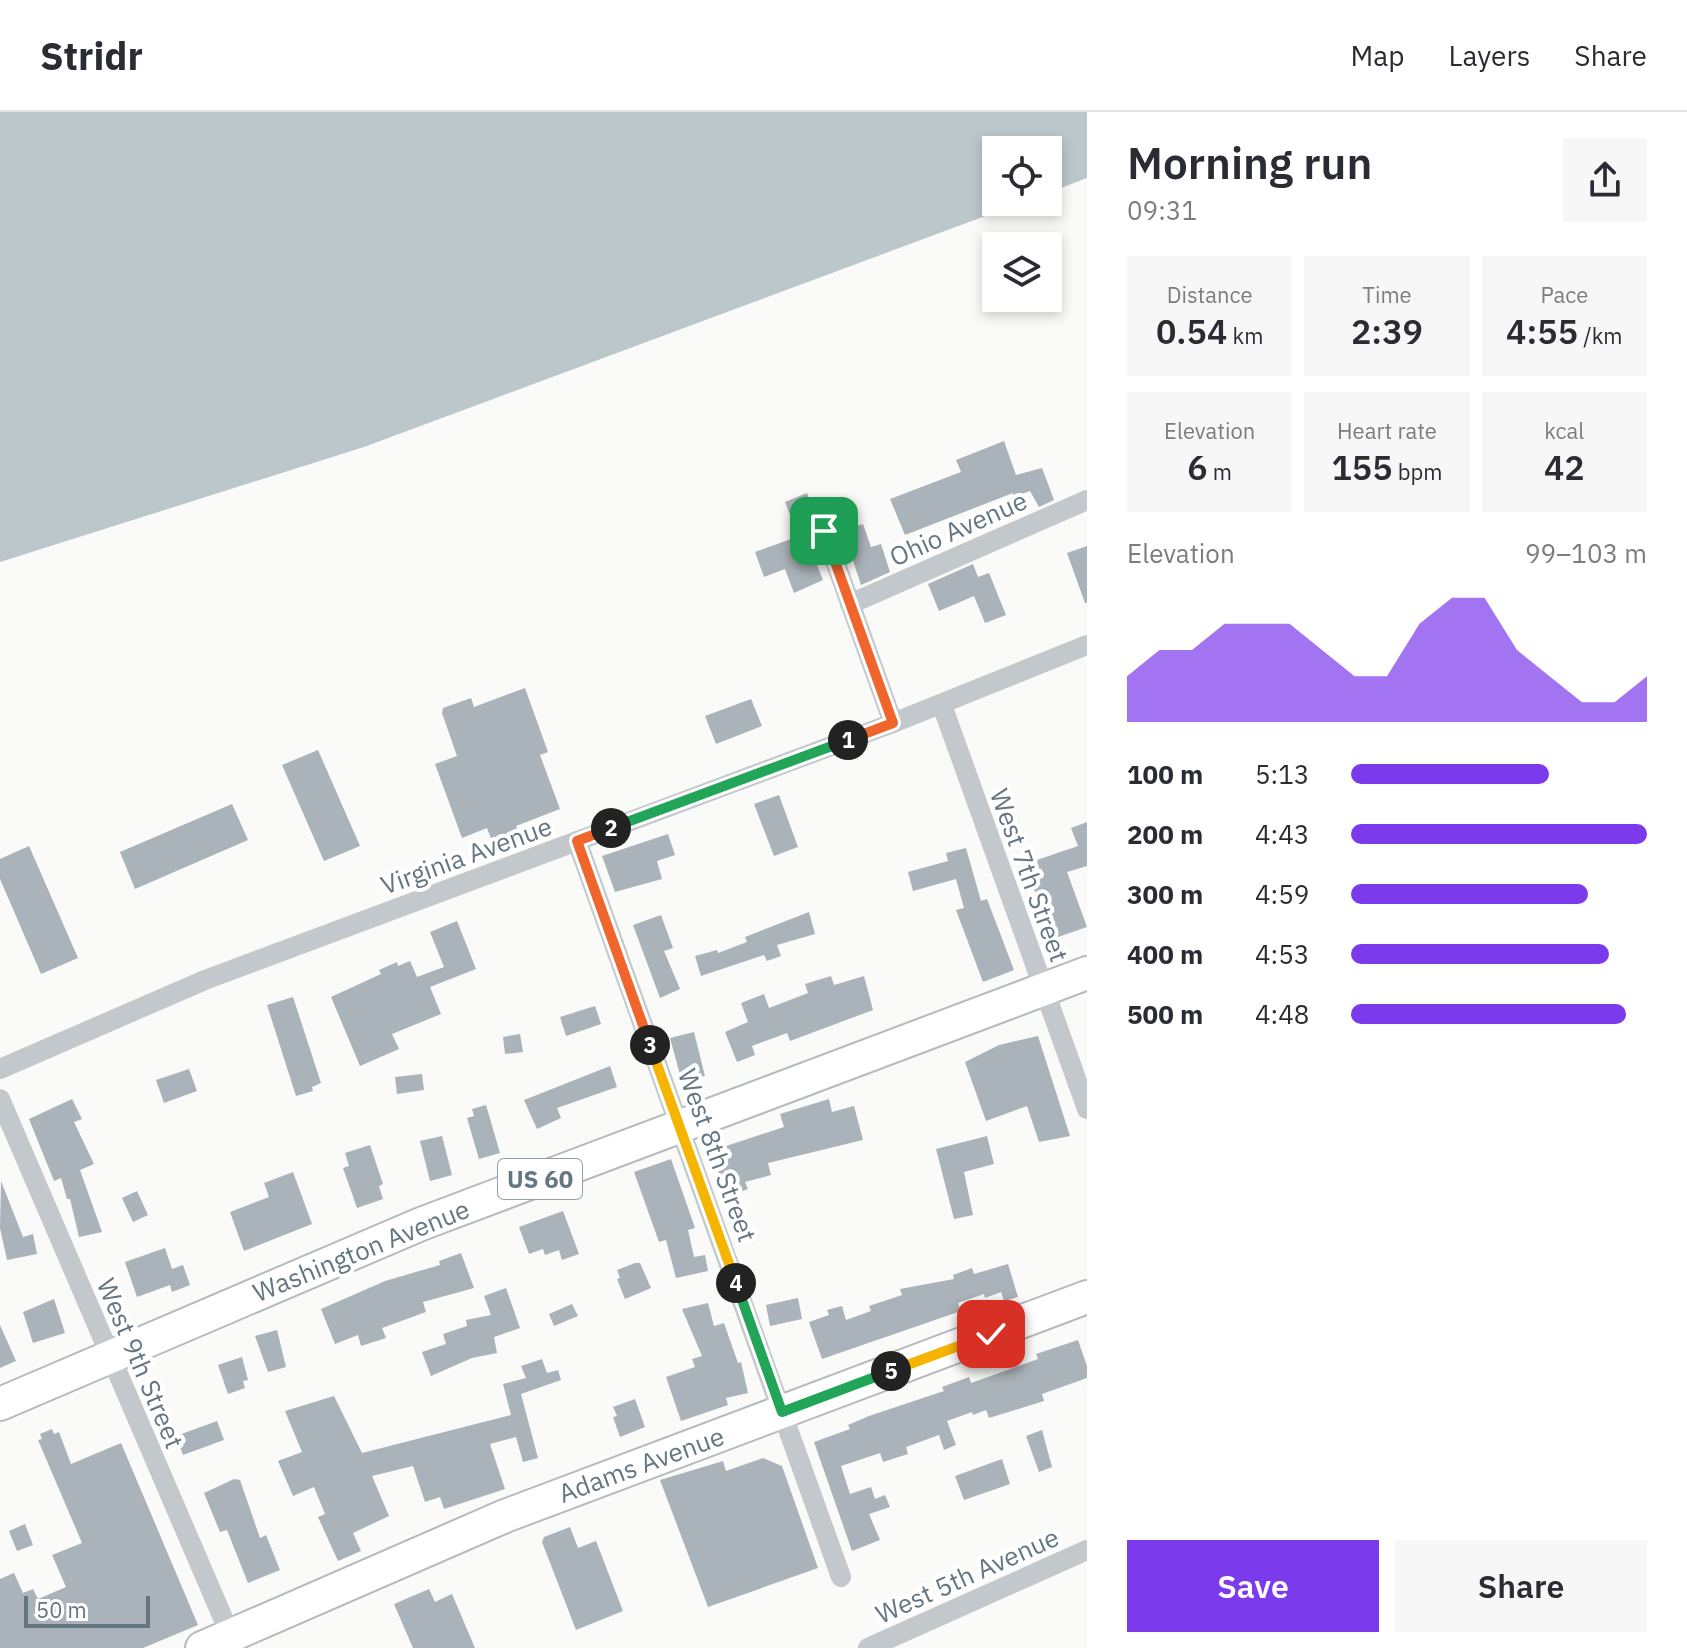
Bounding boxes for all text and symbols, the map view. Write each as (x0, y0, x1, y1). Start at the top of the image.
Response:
text: Stridr (40, 31, 143, 80)
text: Map (1350, 37, 1404, 74)
text: Layers (1448, 37, 1530, 74)
text: Share (1574, 37, 1647, 74)
text: Morning run (1127, 134, 1372, 191)
map controls (982, 136, 1062, 312)
button: locate (982, 136, 1062, 216)
button: share (1563, 138, 1647, 222)
text: 09:31 (1127, 193, 1197, 227)
button: layers (982, 232, 1062, 312)
text: Distance (1167, 280, 1253, 309)
text: Time (1362, 280, 1412, 309)
text: Pace (1540, 280, 1588, 309)
text: 0.54 (1156, 309, 1227, 353)
text: 2:39 (1351, 309, 1423, 353)
text: 4:55 (1506, 309, 1578, 353)
text: km (1227, 321, 1263, 350)
text: /km (1578, 321, 1623, 350)
text: Elevation (1164, 416, 1255, 445)
text: Heart rate (1337, 416, 1437, 445)
text: kcal (1544, 416, 1584, 445)
text: 6 (1187, 445, 1208, 489)
text: 155 (1331, 445, 1393, 489)
text: 42 (1544, 445, 1585, 489)
text: m (1208, 457, 1232, 486)
text: bpm (1393, 457, 1443, 486)
street label: Ohio Avenue (884, 483, 1032, 573)
pin (790, 497, 858, 565)
icon: arrive (802, 509, 846, 553)
text: Elevation (1127, 536, 1235, 570)
text: 99–103 m (1525, 536, 1647, 570)
pin: 1 (828, 720, 868, 760)
text: 1 (841, 725, 855, 754)
text: 100 m (1127, 757, 1203, 791)
text: 5:13 (1255, 757, 1309, 791)
street label: West 7th Street (983, 784, 1077, 966)
street label: Virginia Avenue (376, 808, 556, 902)
pin: 2 (591, 808, 631, 848)
text: 2 (604, 813, 618, 842)
text: 200 m (1127, 817, 1203, 851)
text: 4:43 (1255, 817, 1309, 851)
text: 300 m (1127, 877, 1203, 911)
text: 4:59 (1255, 877, 1309, 911)
text: 400 m (1127, 937, 1203, 971)
text: 4:53 (1255, 937, 1309, 971)
text: 500 m (1127, 997, 1203, 1031)
text: 4:48 (1255, 997, 1309, 1031)
pin: 3 (630, 1025, 670, 1065)
text: 3 (643, 1030, 657, 1059)
street label: West 8th Street (671, 1064, 765, 1246)
road number: US 60 (498, 1159, 582, 1199)
street label: Washington Avenue (248, 1191, 474, 1309)
pin: 4 (716, 1263, 756, 1303)
text: 4 (729, 1268, 743, 1297)
street label: West 9th Street (90, 1273, 192, 1453)
pin (957, 1300, 1025, 1368)
icon: check (969, 1312, 1013, 1356)
pin: 5 (871, 1351, 911, 1391)
text: 5 (884, 1356, 898, 1385)
street label: Adams Avenue (553, 1418, 729, 1510)
street label: West 5th Avenue (870, 1519, 1064, 1631)
button: Save (1127, 1540, 1379, 1632)
button: Share (1395, 1540, 1647, 1632)
scale bar (24, 1592, 150, 1628)
text: 50 m (36, 1595, 87, 1624)

